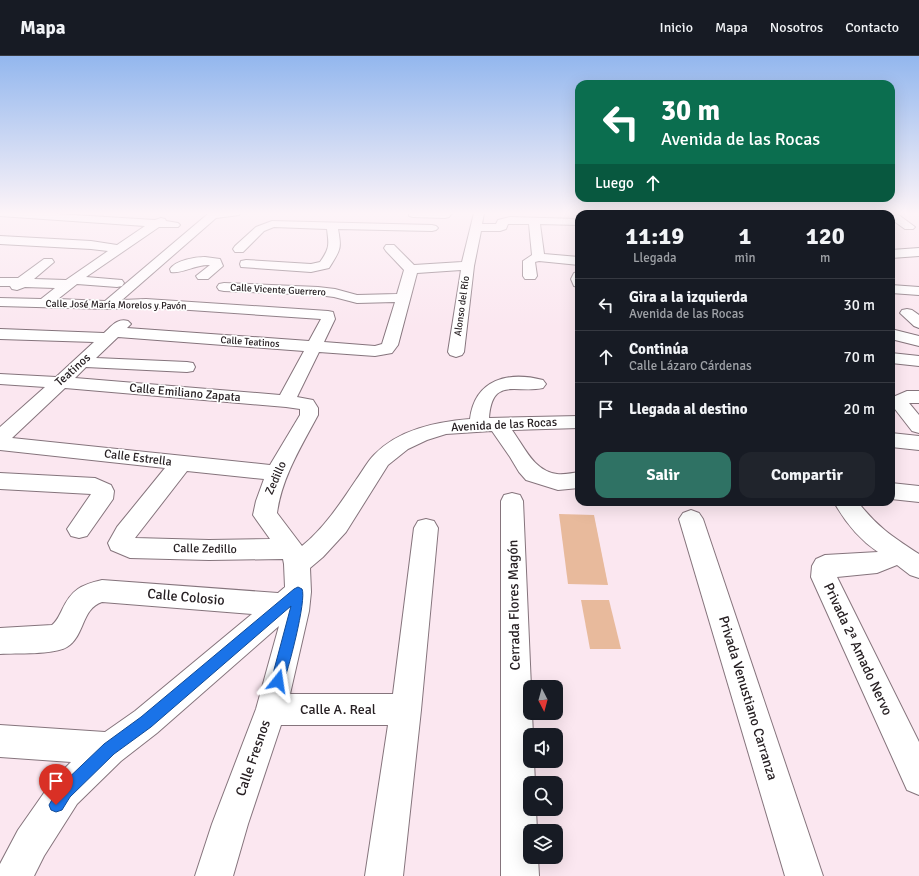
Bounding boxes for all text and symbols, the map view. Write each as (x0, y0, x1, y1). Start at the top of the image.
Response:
text: Mapa (20, 16, 66, 40)
text: Inicio (660, 19, 693, 36)
text: Mapa (715, 19, 748, 36)
text: Nosotros (770, 19, 823, 36)
text: Contacto (845, 19, 899, 36)
text: 30 m (661, 94, 720, 128)
icon: left (595, 96, 647, 148)
text: Avenida de las Rocas (661, 128, 820, 150)
icon: ahead (642, 172, 664, 194)
text: Luego (595, 174, 634, 192)
text: 11:19 (625, 221, 684, 251)
text: 1 (739, 221, 751, 251)
text: 120 (806, 221, 845, 251)
text: Llegada (633, 250, 677, 266)
text: min (735, 250, 756, 266)
text: m (820, 250, 830, 266)
street label: Alonso del Río (452, 275, 472, 337)
street label: Calle Vicente Guerrero (230, 282, 326, 298)
text: Gira a la izquierda (629, 288, 748, 306)
icon: left (595, 294, 617, 316)
text: 30 m (844, 296, 875, 314)
street label: Calle José María Morelos y Pavón (45, 298, 187, 312)
text: Avenida de las Rocas (629, 306, 744, 322)
street label: Calle Teatinos (220, 334, 281, 350)
text: Continúa (629, 340, 688, 358)
icon: ahead (595, 346, 617, 368)
text: 70 m (844, 348, 875, 366)
street label: Teatinos (52, 350, 94, 390)
text: Calle Lázaro Cárdenas (629, 358, 752, 374)
street label: Calle Emiliano Zapata (129, 381, 241, 405)
icon: arrive (595, 398, 617, 420)
text: Llegada al destino (629, 400, 748, 418)
text: 20 m (844, 400, 875, 418)
street label: Avenida de las Rocas (451, 415, 557, 435)
street label: Calle Estrella (103, 446, 173, 470)
button: Salir (595, 452, 731, 498)
button: Compartir (739, 452, 875, 498)
street label: Zedillo (262, 459, 290, 497)
street label: Cerrada Flores Magón (504, 540, 524, 670)
street label: Calle Zedillo (173, 541, 237, 557)
street label: Privada 2ª Amado Nervo (820, 580, 896, 718)
street label: Calle Colosio (147, 585, 225, 609)
street label: Privada Venustiano Carranza (715, 614, 781, 782)
position arrow (257, 660, 299, 702)
north arrow (523, 680, 563, 720)
map controls (523, 680, 563, 864)
street label: Calle A. Real (300, 701, 376, 718)
street label: Calle Fresnos (232, 718, 274, 798)
button: sound (523, 728, 563, 768)
pin (39, 764, 73, 805)
icon: arrive (45, 770, 67, 792)
button: search (523, 776, 563, 816)
button: layers (523, 824, 563, 864)

